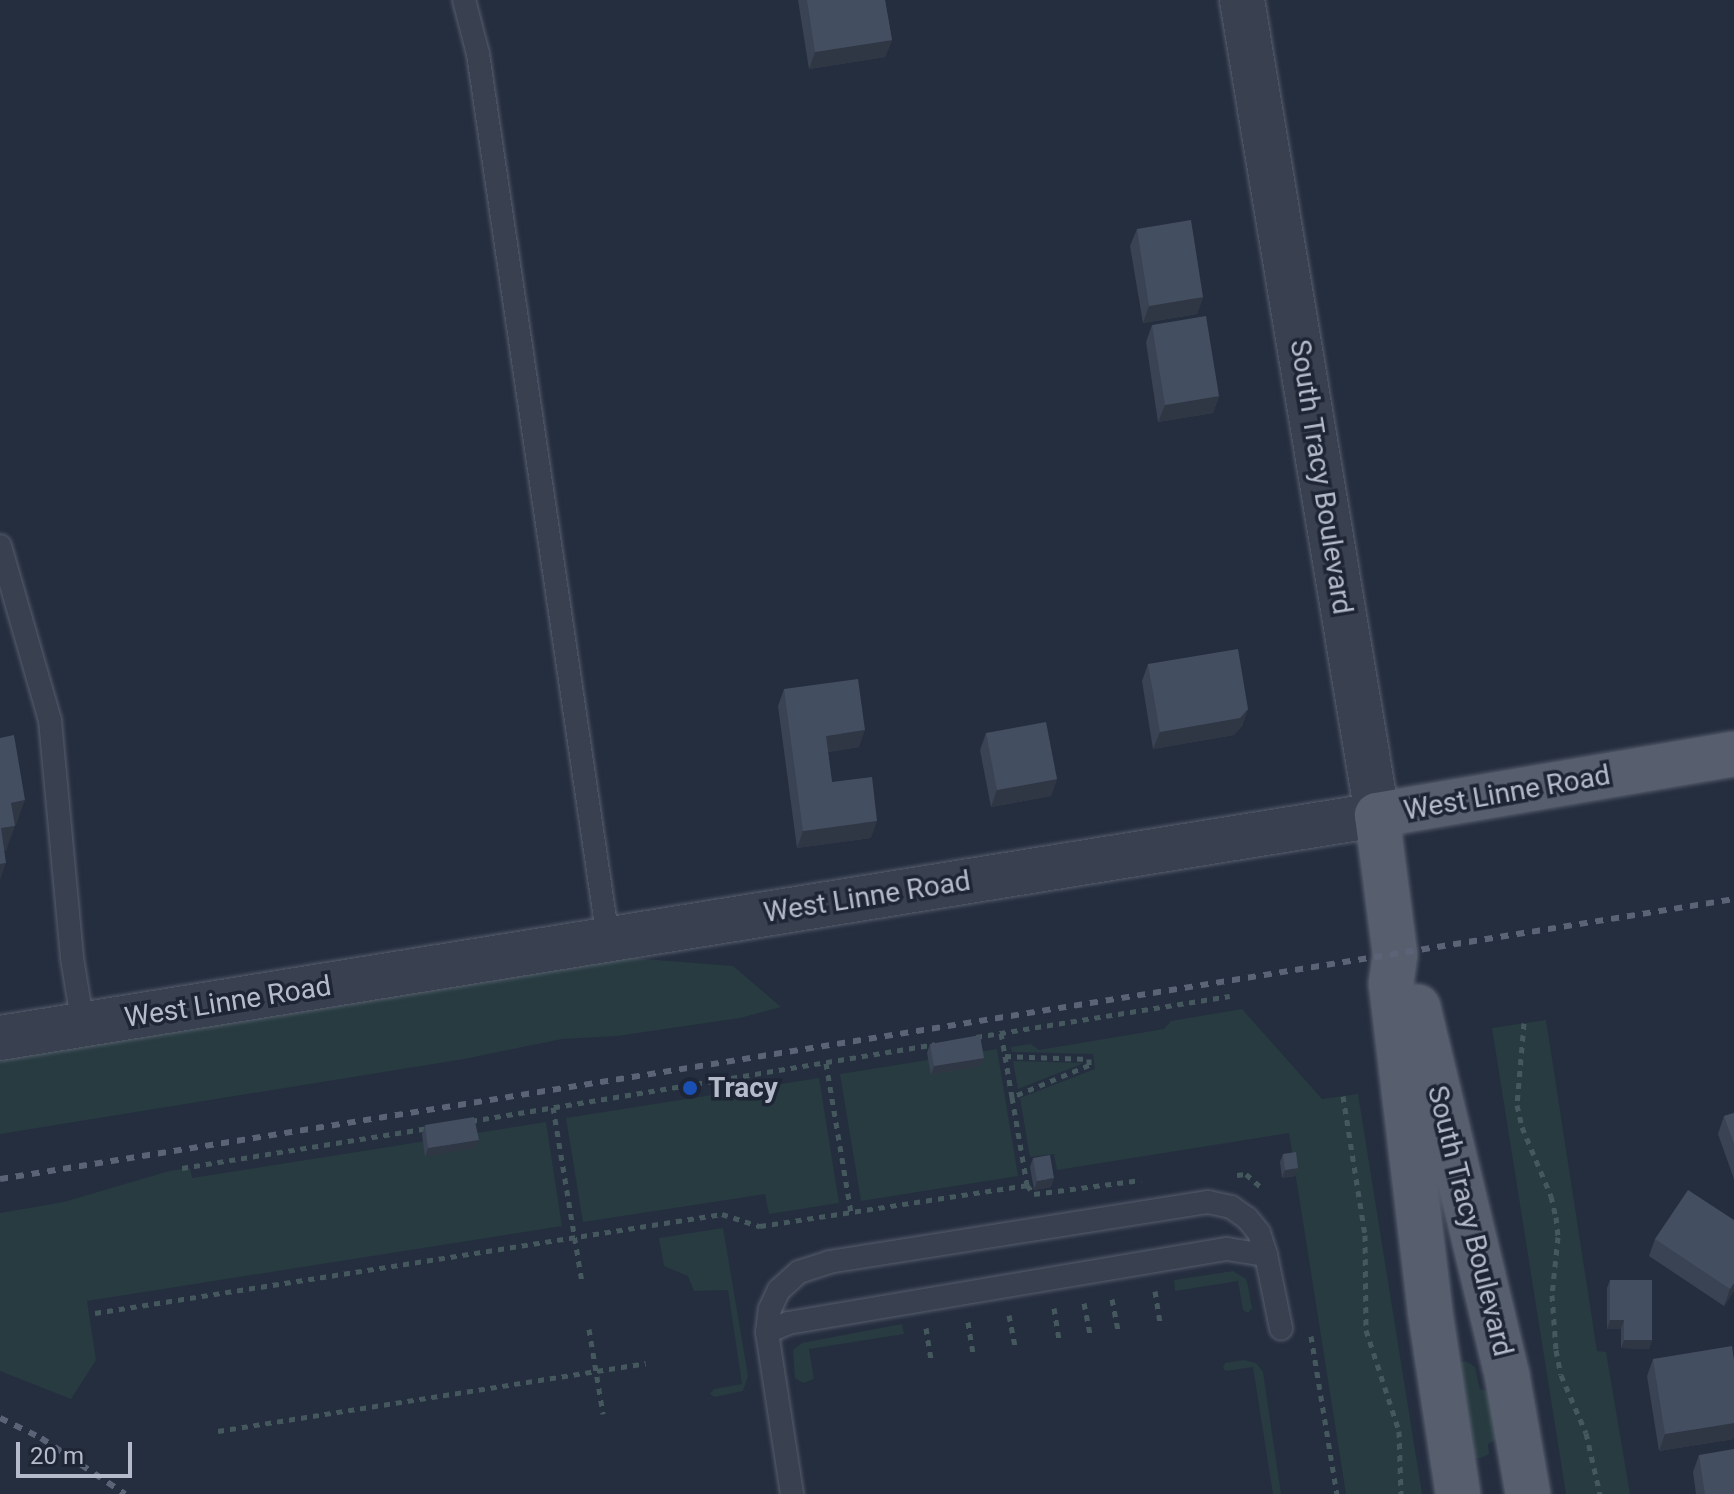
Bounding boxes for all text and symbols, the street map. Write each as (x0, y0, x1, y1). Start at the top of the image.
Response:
street label: South Tracy Boulevard (1283, 337, 1359, 617)
street label: West Linne Road (1401, 758, 1613, 828)
street label: West Linne Road (761, 864, 973, 930)
street label: West Linne Road (122, 969, 334, 1035)
place label: Tracy (708, 1071, 778, 1105)
marker: Tracy (679, 1077, 701, 1099)
street label: South Tracy Boulevard (1420, 1082, 1520, 1360)
scale bar (20, 1426, 136, 1476)
text: 20 m (30, 1442, 84, 1470)

